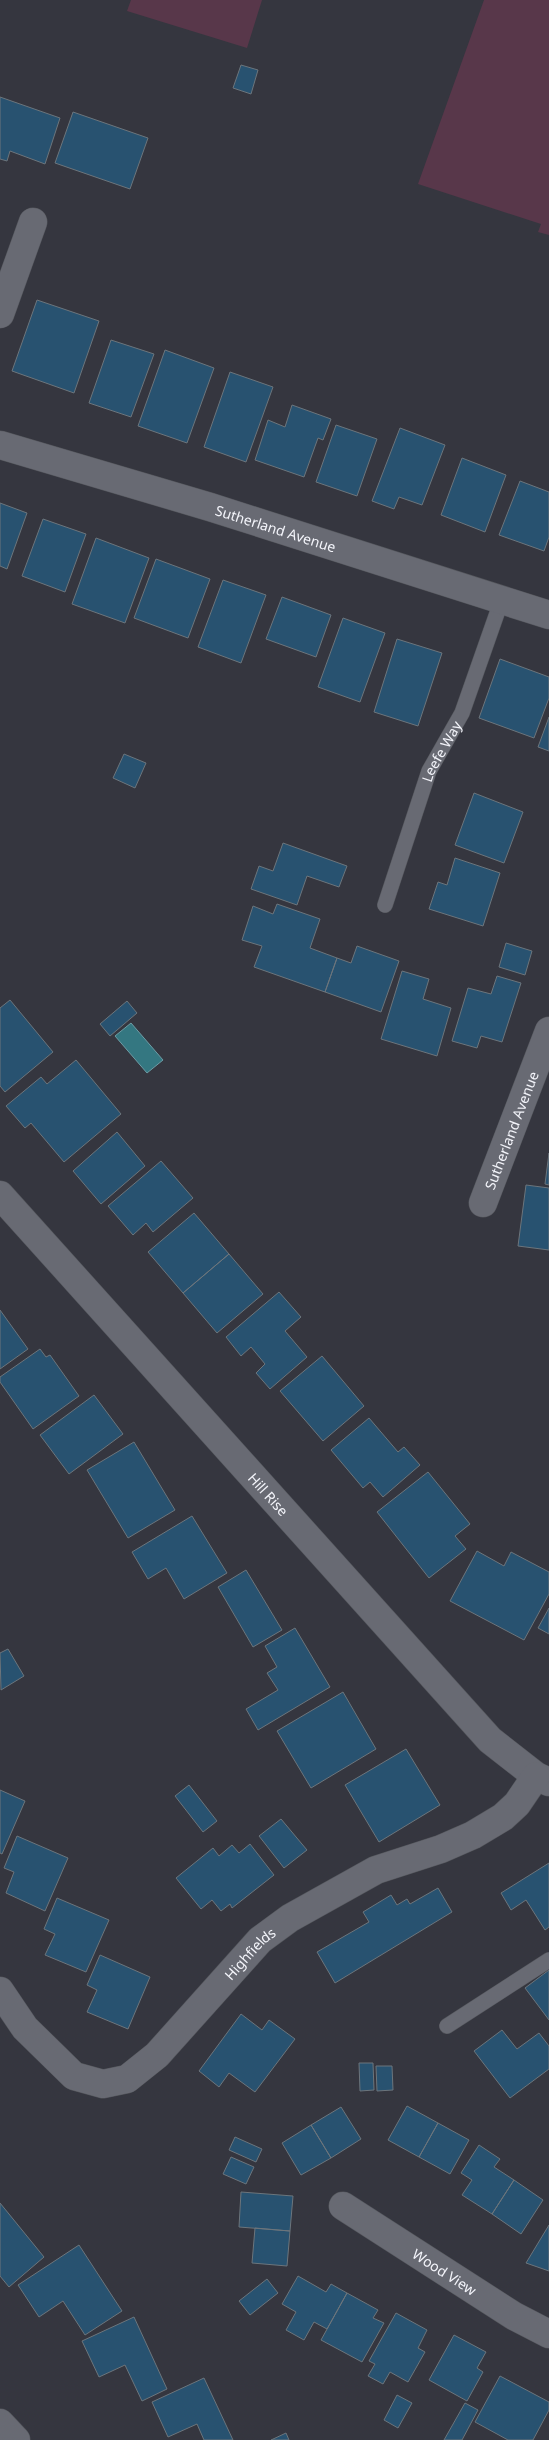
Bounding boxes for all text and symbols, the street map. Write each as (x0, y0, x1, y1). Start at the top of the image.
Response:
street label: Sutherland Avenue (213, 500, 338, 556)
street label: Leefe Way (417, 716, 466, 784)
street label: Sutherland Avenue (480, 1068, 542, 1192)
street label: Hill Rise (244, 1468, 293, 1520)
street label: Highfields (220, 1922, 279, 1984)
street label: Wood View (409, 2244, 480, 2299)

